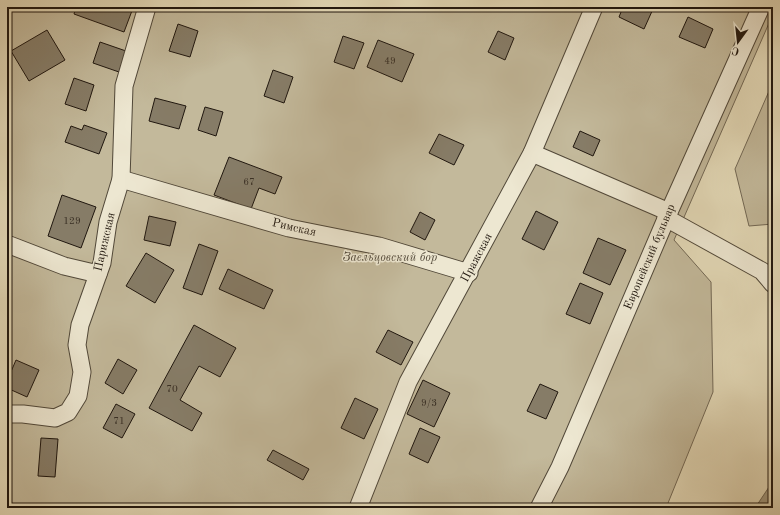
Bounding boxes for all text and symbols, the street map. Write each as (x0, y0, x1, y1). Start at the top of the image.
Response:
north arrow (718, 22, 758, 62)
text: С (731, 44, 741, 56)
house number: 49 (384, 56, 396, 66)
house number: 67 (243, 177, 255, 187)
street label: Европейский бульвар (622, 202, 678, 312)
street label: Парижская (92, 211, 118, 273)
house number: 129 (63, 216, 81, 226)
street label: Римская (271, 217, 317, 239)
street label: Пражская (459, 232, 495, 284)
park label: Заельцовский бор (343, 251, 438, 264)
house number: 70 (166, 384, 178, 394)
house number: 9/3 (421, 398, 437, 408)
house number: 71 (113, 416, 125, 426)

